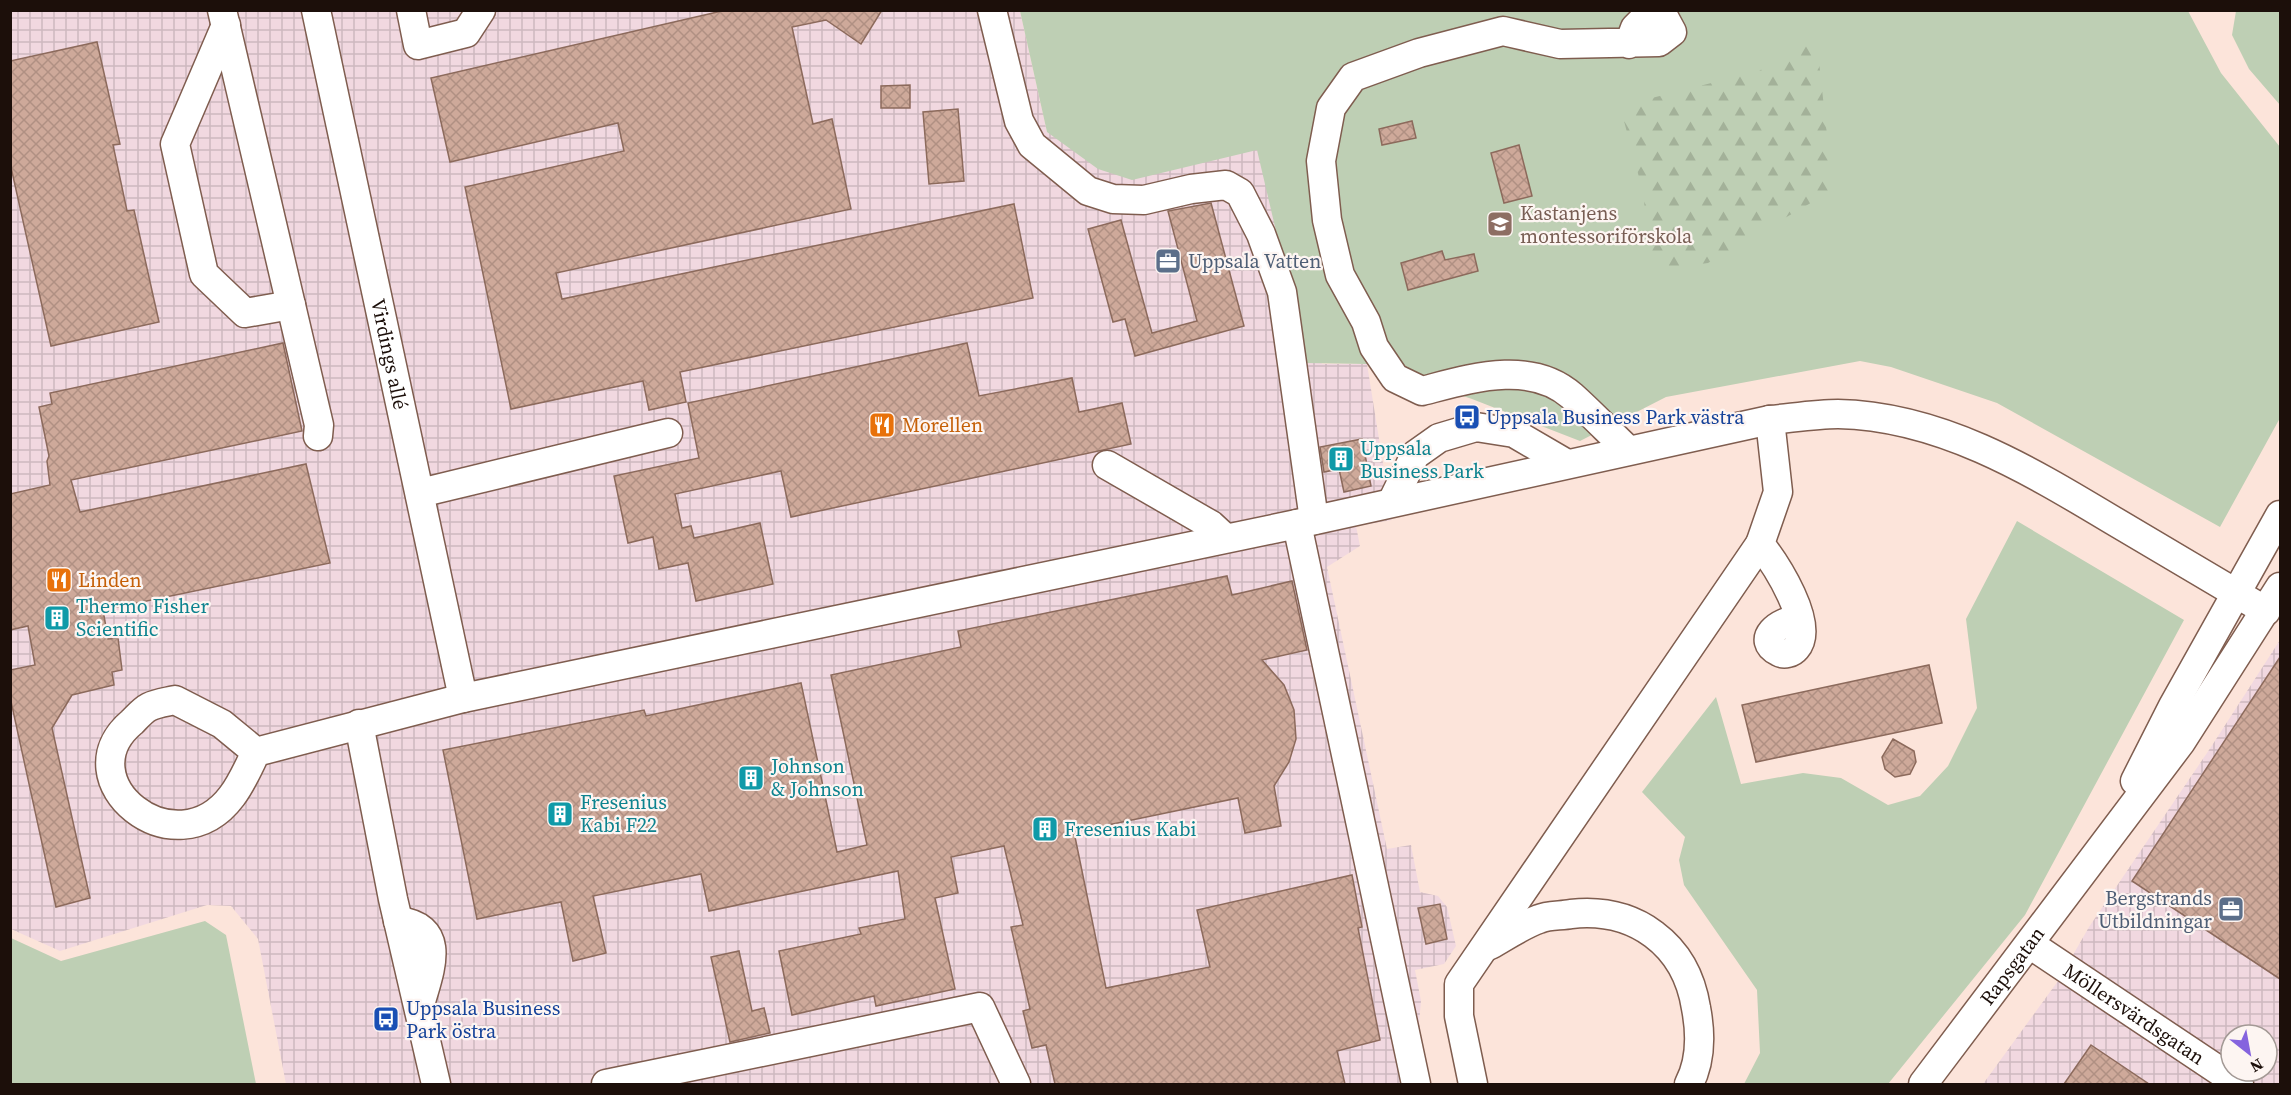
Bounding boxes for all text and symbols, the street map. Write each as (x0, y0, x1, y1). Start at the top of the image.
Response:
place label: Kastanjens montessoriförskola (1520, 199, 1693, 250)
school or university icon: Kastanjens montessoriförskola (1485, 209, 1515, 239)
office icon: Uppsala Vatten (1153, 246, 1183, 276)
place label: Uppsala Vatten (1188, 247, 1321, 275)
street label: Virdings allé (364, 296, 415, 412)
bus stop icon: Uppsala Business Park västra (1452, 402, 1482, 432)
place label: Uppsala Business Park västra (1486, 403, 1745, 431)
restaurant icon: Morellen (867, 410, 897, 440)
place label: Morellen (902, 411, 983, 439)
place label: Uppsala Business Park (1360, 434, 1484, 485)
building icon: Uppsala Business Park (1326, 444, 1356, 474)
restaurant icon: Linden (44, 565, 74, 595)
place label: Linden (78, 566, 142, 594)
place label: Thermo Fisher Scientific (76, 592, 209, 643)
building icon: Thermo Fisher Scientific (42, 603, 72, 633)
place label: Johnson & Johnson (770, 752, 864, 803)
building icon: Johnson & Johnson (736, 763, 766, 793)
place label: Fresenius Kabi F22 (580, 788, 667, 839)
building icon: Fresenius Kabi F22 (545, 799, 575, 829)
building icon: Fresenius Kabi (1030, 814, 1060, 844)
place label: Fresenius Kabi (1064, 815, 1196, 843)
place label: Bergstrands Utbildningar (2098, 884, 2213, 935)
office icon: Bergstrands Utbildningar (2216, 894, 2246, 924)
street label: Rapsgatan (1973, 921, 2051, 1011)
street label: Möllersvärdsgatan (2058, 957, 2210, 1071)
place label: Uppsala Business Park östra (406, 994, 560, 1045)
bus stop icon: Uppsala Business Park östra (371, 1004, 401, 1034)
north arrow (2219, 1023, 2279, 1083)
text: N (2246, 1053, 2267, 1078)

